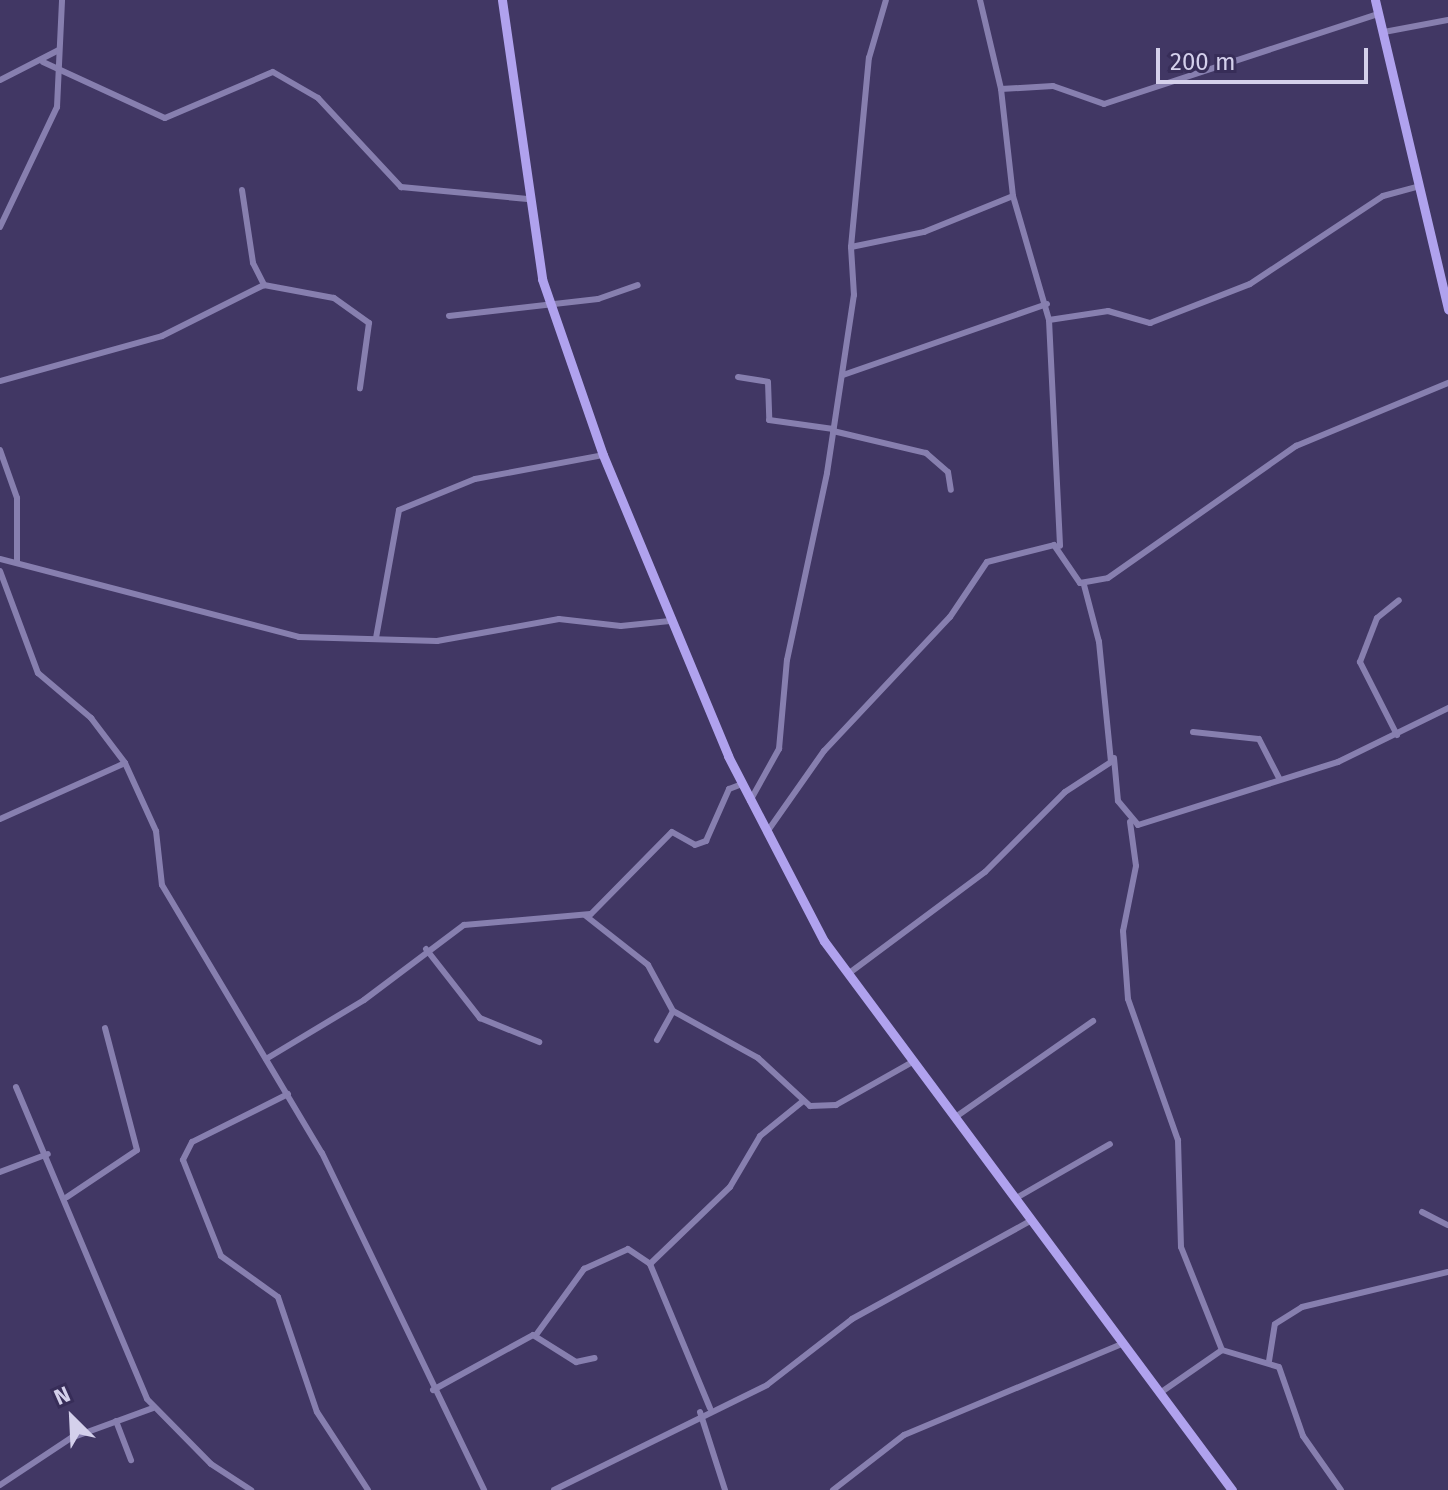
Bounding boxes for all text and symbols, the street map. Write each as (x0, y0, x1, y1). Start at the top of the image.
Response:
scale bar (1160, 32, 1372, 82)
text: 200 m (1170, 48, 1236, 76)
north arrow (32, 1378, 112, 1458)
text: N (50, 1380, 74, 1411)

